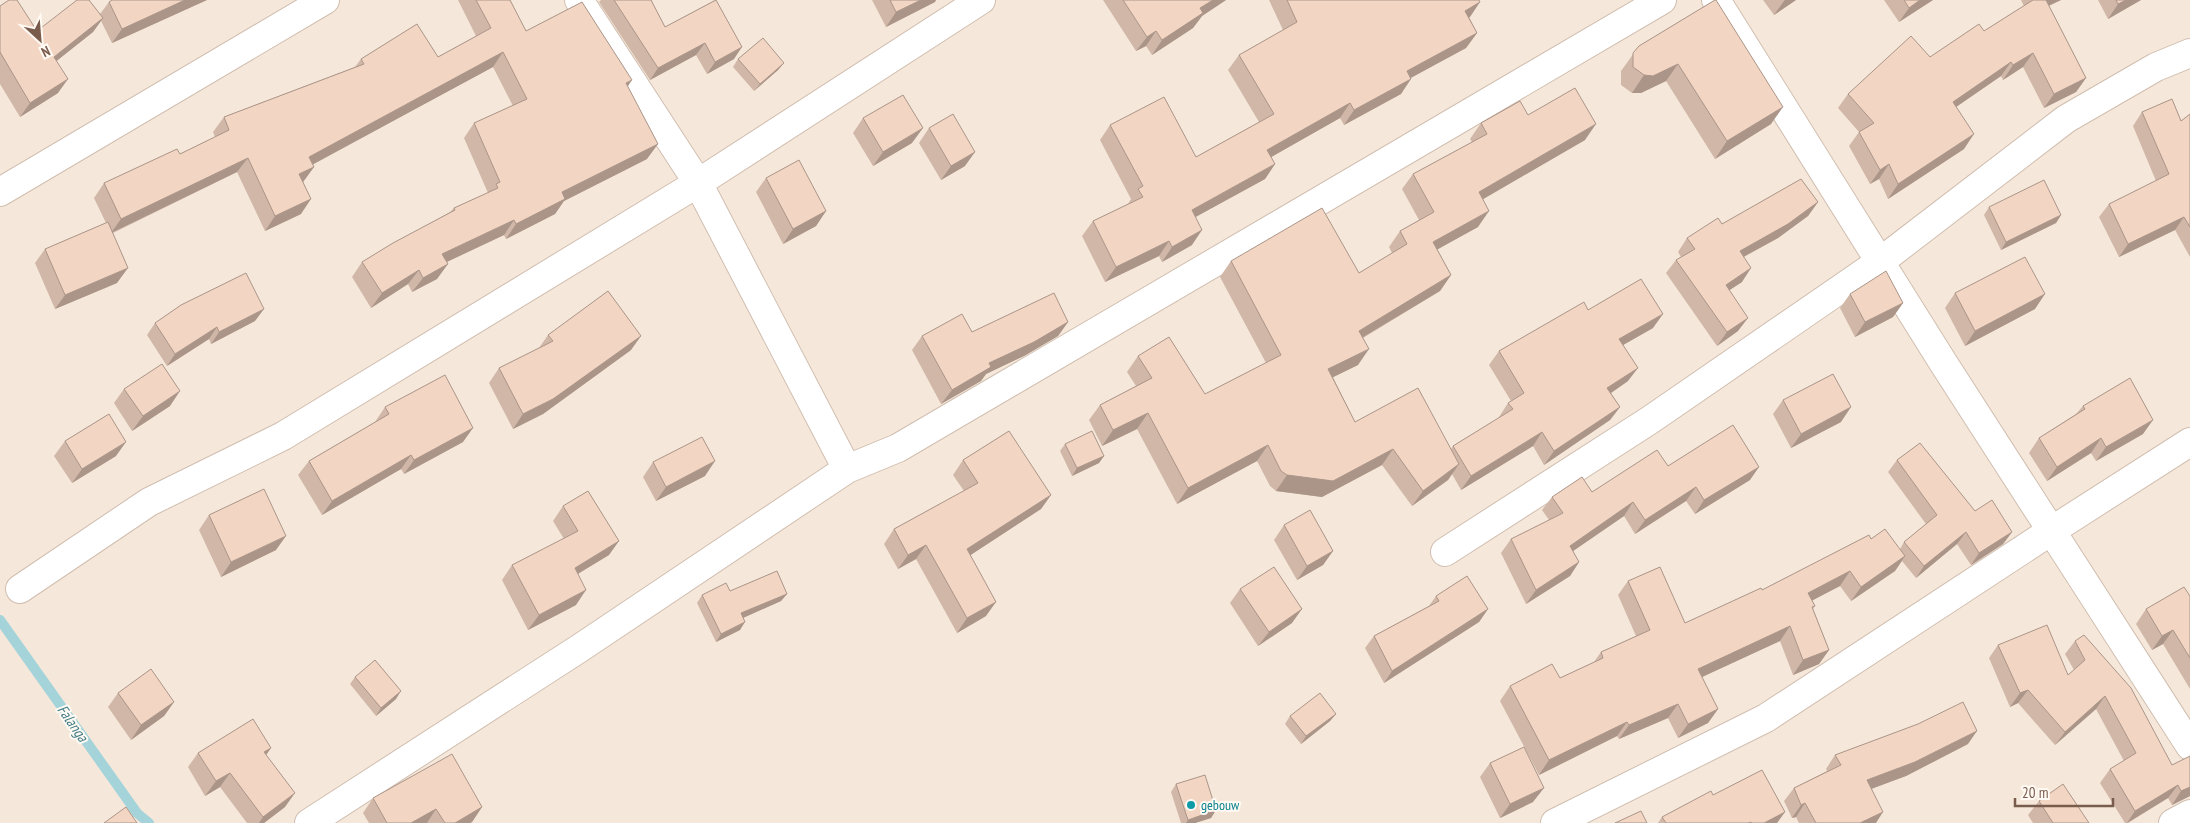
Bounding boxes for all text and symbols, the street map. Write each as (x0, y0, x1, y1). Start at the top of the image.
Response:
north arrow (15, 15, 65, 65)
text: N (38, 42, 53, 61)
water label: Falanga (54, 701, 93, 746)
scale bar (2015, 776, 2112, 808)
text: 20 m (2022, 783, 2048, 802)
place label: gebouw (1201, 796, 1240, 814)
marker: gebouw (1185, 799, 1197, 811)

